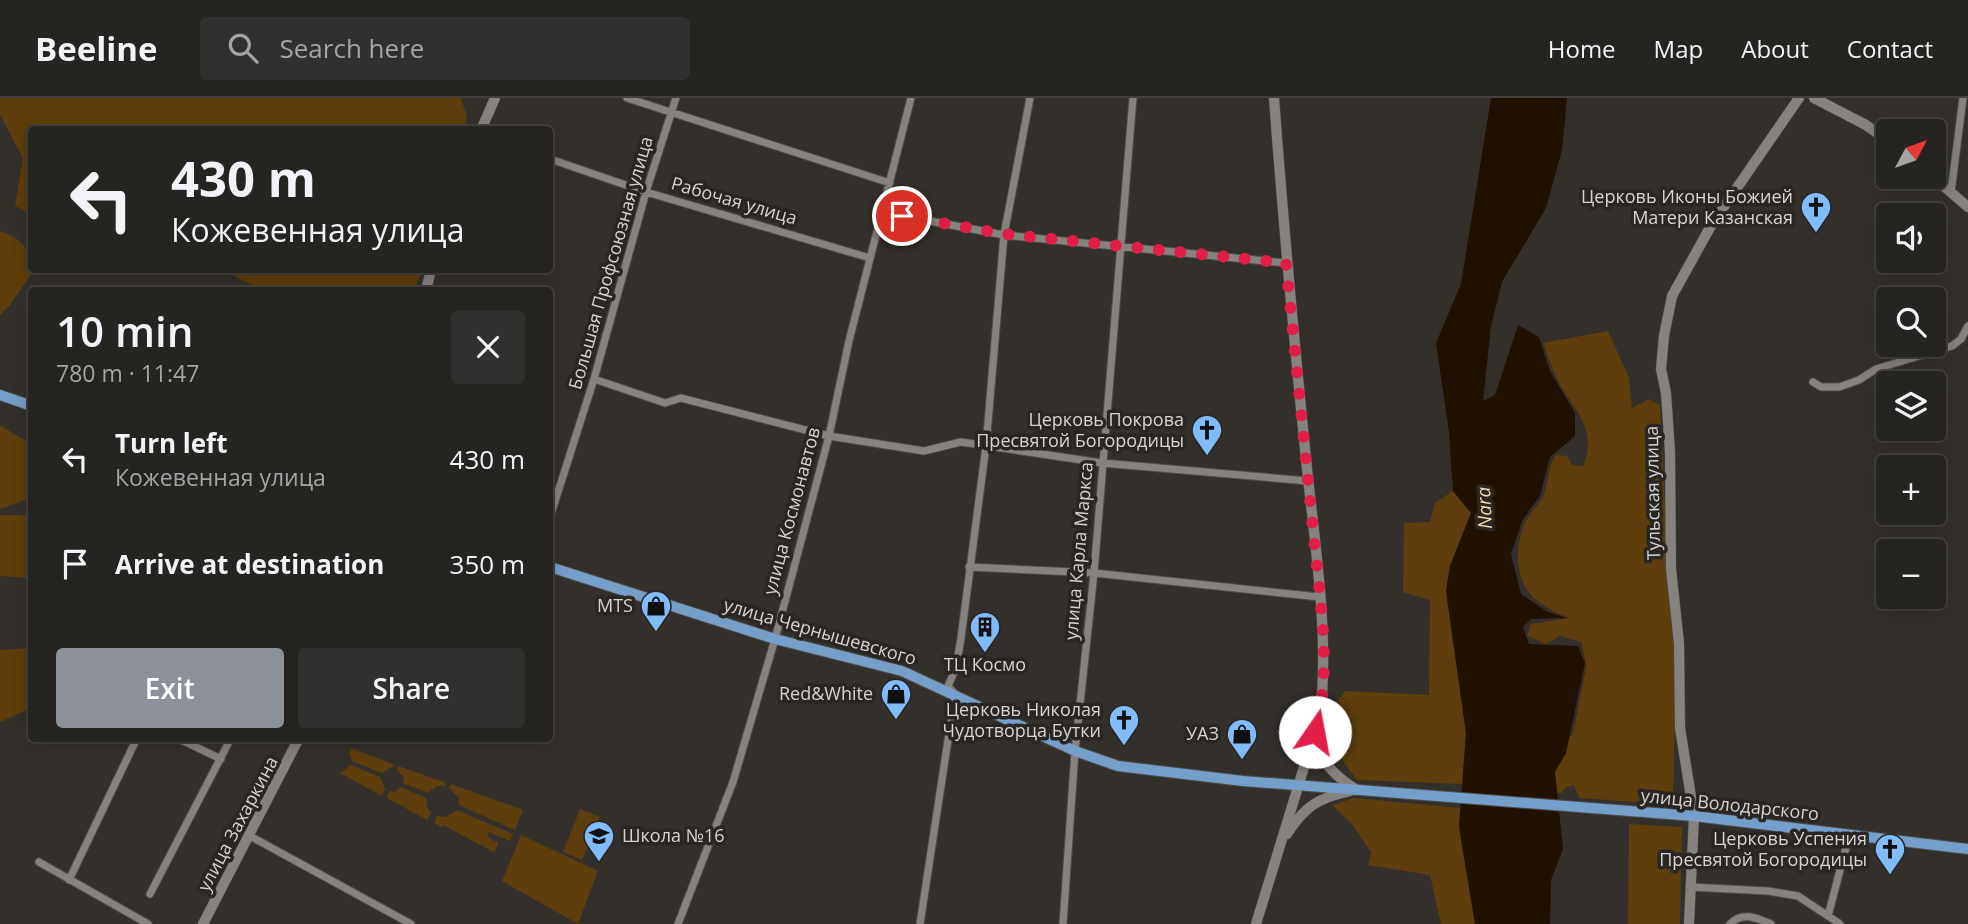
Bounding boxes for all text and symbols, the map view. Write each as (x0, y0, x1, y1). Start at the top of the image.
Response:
search box (200, 17, 690, 80)
text: Beeline (35, 26, 158, 71)
icon: search (224, 29, 262, 67)
text: Search here (280, 30, 424, 66)
text: Home (1548, 32, 1616, 65)
text: Map (1654, 32, 1703, 65)
text: About (1741, 32, 1809, 65)
text: Contact (1847, 32, 1933, 65)
north arrow (1876, 119, 1946, 189)
map controls (1876, 119, 1946, 609)
street label: Большая Профсоюзная улица (562, 133, 658, 392)
text: 430 m (171, 145, 316, 211)
icon: left (56, 154, 147, 245)
street label: Рабочая улица (669, 171, 800, 229)
place label: Церковь Иконы Божией Матери Казанская (1581, 184, 1793, 229)
pin (872, 186, 932, 246)
church icon: Церковь Иконы Божией Матери Казанская (1799, 190, 1833, 234)
icon: arrive (883, 197, 921, 235)
button: sound (1876, 203, 1946, 273)
text: Кожевенная улица (171, 208, 464, 251)
button: search (1876, 287, 1946, 357)
text: 10 min (56, 302, 193, 359)
button: close (451, 310, 525, 384)
text: 780 m · 11:47 (56, 357, 199, 389)
button: layers (1876, 371, 1946, 441)
place label: Церковь Покрова Пресвятой Богородицы (976, 407, 1184, 452)
church icon: Церковь Покрова Пресвятой Богородицы (1190, 413, 1224, 457)
street label: улица Космонавтов (757, 424, 825, 597)
text: Turn left (115, 425, 227, 461)
street label: Тульская улица (1639, 426, 1665, 560)
icon: left (56, 440, 94, 478)
text: 430 m (450, 441, 525, 477)
button: + (1876, 455, 1946, 525)
text: Кожевенная улица (115, 461, 326, 493)
street label: улица Карла Маркса (1058, 461, 1098, 641)
water label: Nara (1470, 486, 1498, 530)
button: − (1876, 539, 1946, 609)
icon: arrive (56, 545, 94, 583)
text: Arrive at destination (115, 546, 384, 582)
text: 350 m (450, 546, 525, 582)
shop icon: MTS (639, 589, 673, 633)
street label: улица Чернышевского (721, 592, 919, 670)
place label: MTS (597, 593, 633, 617)
building icon: ТЦ Космо (968, 610, 1002, 654)
button: Exit (56, 648, 284, 728)
button: Share (298, 648, 525, 728)
place label: ТЦ Космо (944, 652, 1026, 676)
shop icon: Red&White (879, 677, 913, 721)
place label: Red&White (779, 681, 873, 705)
position arrow (1278, 695, 1352, 769)
place label: Церковь Николая Чудотворца Бутки (942, 697, 1101, 742)
church icon: Церковь Николая Чудотворца Бутки (1107, 703, 1141, 747)
shop icon: УАЗ (1225, 717, 1259, 761)
place label: УАЗ (1186, 721, 1219, 745)
street label: улица Захаркина (191, 752, 283, 895)
street label: улица Володарского (1640, 783, 1820, 825)
school or university icon: Школа №16 (582, 819, 616, 863)
place label: Школа №16 (622, 823, 725, 847)
place label: Церковь Успения Пресвятой Богородицы (1659, 826, 1867, 871)
church icon: Церковь Успения Пресвятой Богородицы (1873, 832, 1907, 876)

